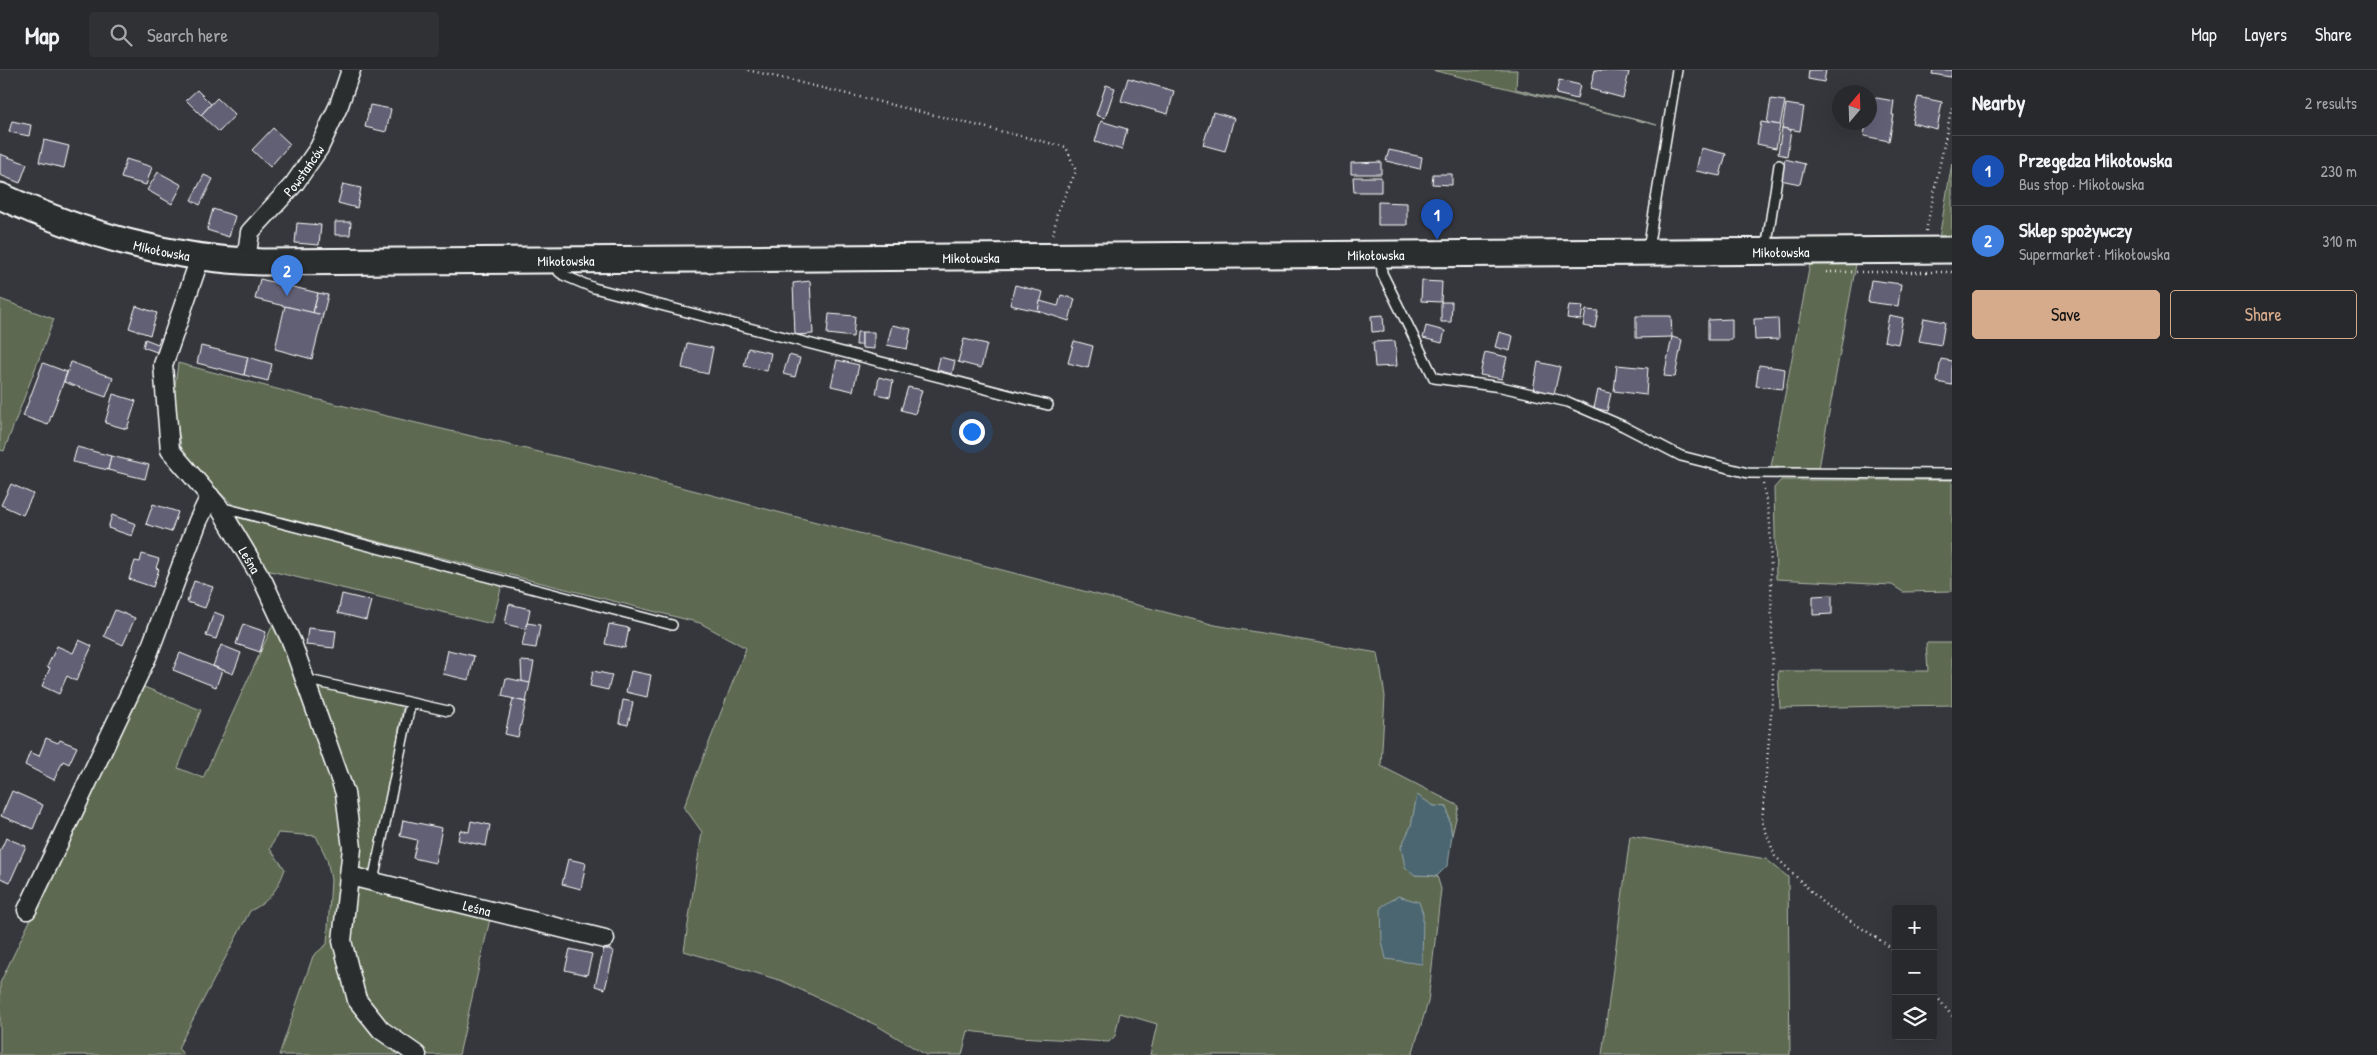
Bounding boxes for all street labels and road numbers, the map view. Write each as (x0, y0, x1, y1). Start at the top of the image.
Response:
street label: Powstańców (278, 140, 328, 200)
street label: Mikołowska (132, 235, 192, 265)
street label: Mikołowska (1752, 242, 1810, 261)
street label: Mikołowska (1347, 244, 1405, 264)
street label: Mikołowska (942, 247, 1000, 267)
street label: Mikołowska (537, 250, 595, 270)
street label: Leśna (235, 543, 266, 577)
street label: Leśna (461, 895, 494, 920)

